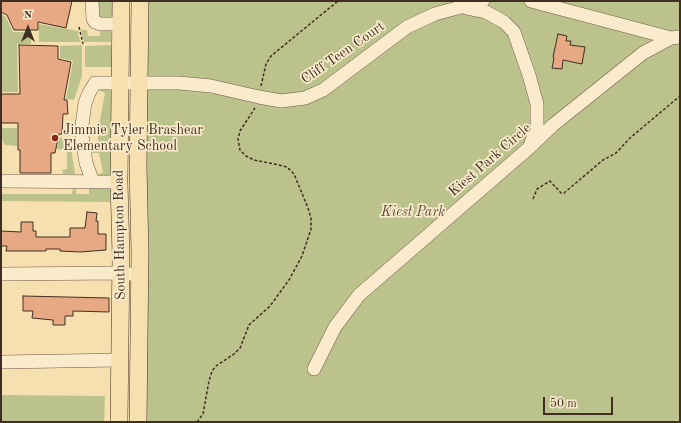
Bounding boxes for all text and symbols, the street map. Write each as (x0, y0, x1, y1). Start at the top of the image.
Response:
north arrow (8, 8, 48, 48)
text: N (24, 10, 32, 21)
street label: Cliff Teen Court (298, 18, 388, 88)
street label: Kiest Park Circle (445, 120, 535, 200)
place label: Jimmie Tyler Brashear Elementary School (63, 122, 203, 154)
marker: Jimmie Tyler Brashear Elementary School (50, 133, 60, 143)
street label: South Hampton Road (110, 170, 130, 300)
park label: Kiest Park (381, 204, 445, 220)
scale bar (545, 389, 615, 415)
text: 50 m (550, 398, 577, 410)

